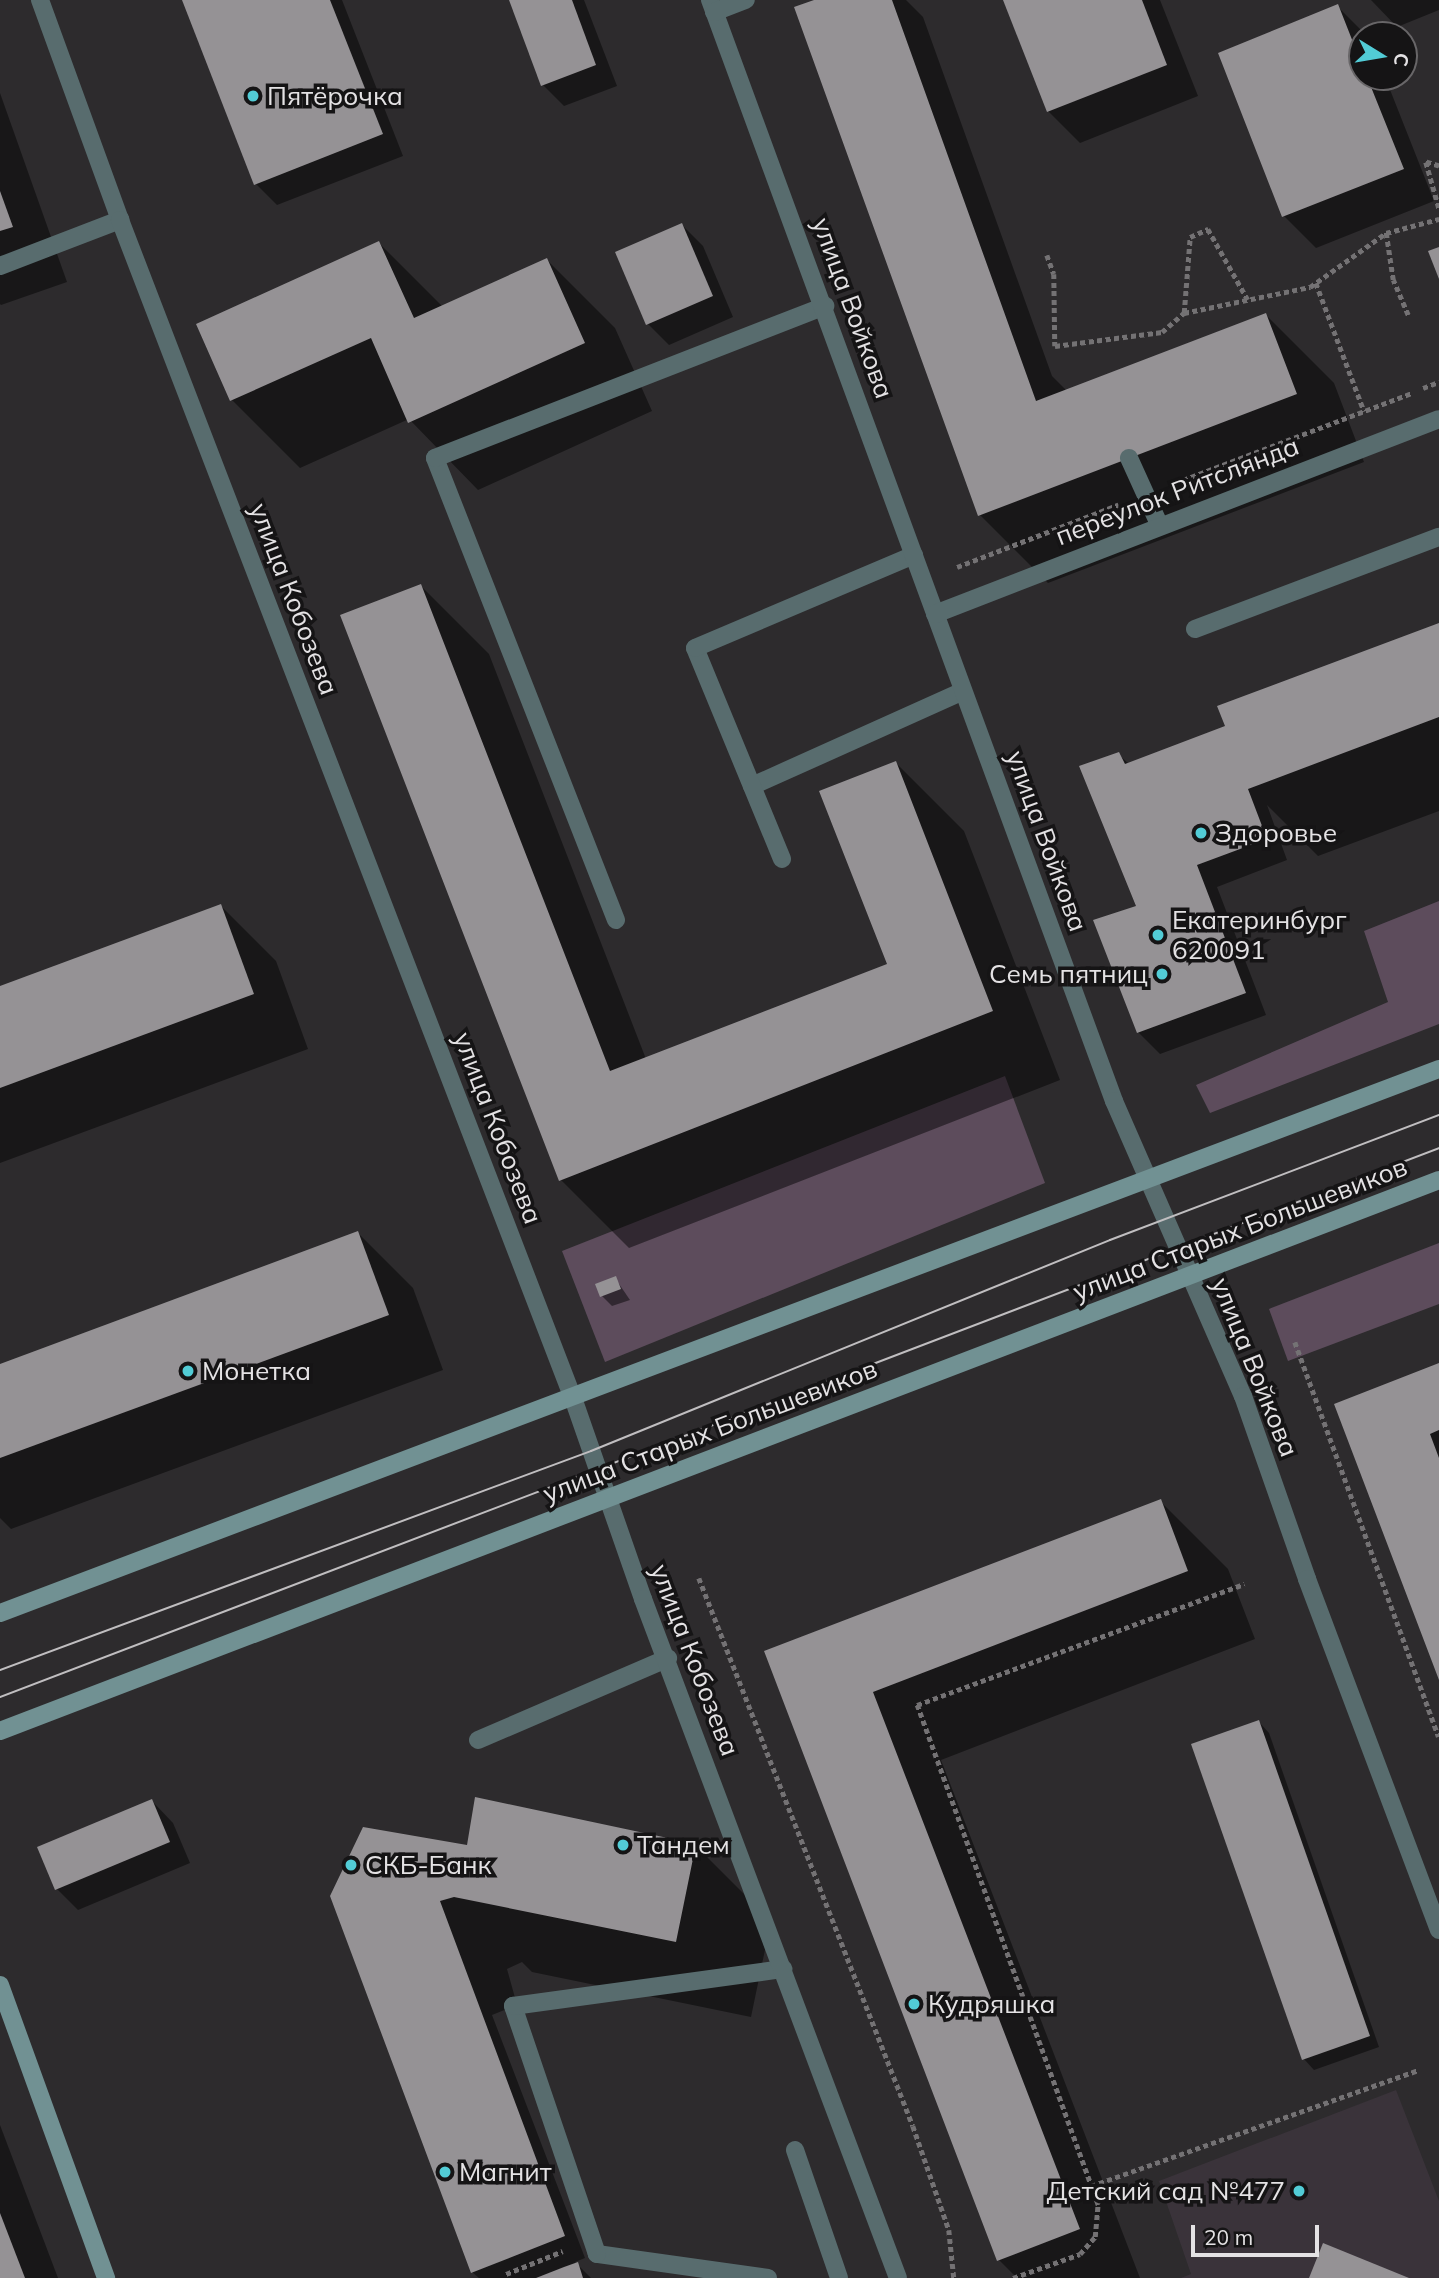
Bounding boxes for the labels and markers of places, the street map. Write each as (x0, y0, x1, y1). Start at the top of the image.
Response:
place label: Пятёрочка (267, 80, 403, 112)
marker: Пятёрочка (245, 88, 261, 104)
place label: Здоровье (1215, 817, 1337, 849)
marker: Здоровье (1193, 825, 1209, 841)
place label: Екатеринбург 620091 (1172, 904, 1347, 965)
marker: Екатеринбург 620091 (1150, 927, 1166, 943)
place label: Семь пятниц (989, 958, 1148, 990)
marker: Семь пятниц (1154, 966, 1170, 982)
place label: Монетка (202, 1355, 311, 1387)
marker: Монетка (180, 1363, 196, 1379)
place label: Тандем (637, 1829, 730, 1861)
marker: Тандем (615, 1837, 631, 1853)
place label: СКБ-Банк (365, 1849, 492, 1881)
marker: СКБ-Банк (343, 1857, 359, 1873)
place label: Кудряшка (928, 1988, 1055, 2020)
marker: Кудряшка (906, 1996, 922, 2012)
place label: Магнит (459, 2156, 552, 2188)
marker: Магнит (437, 2164, 453, 2180)
place label: Детский сад №477 (1046, 2175, 1285, 2207)
marker: Детский сад №477 (1291, 2183, 1307, 2199)

